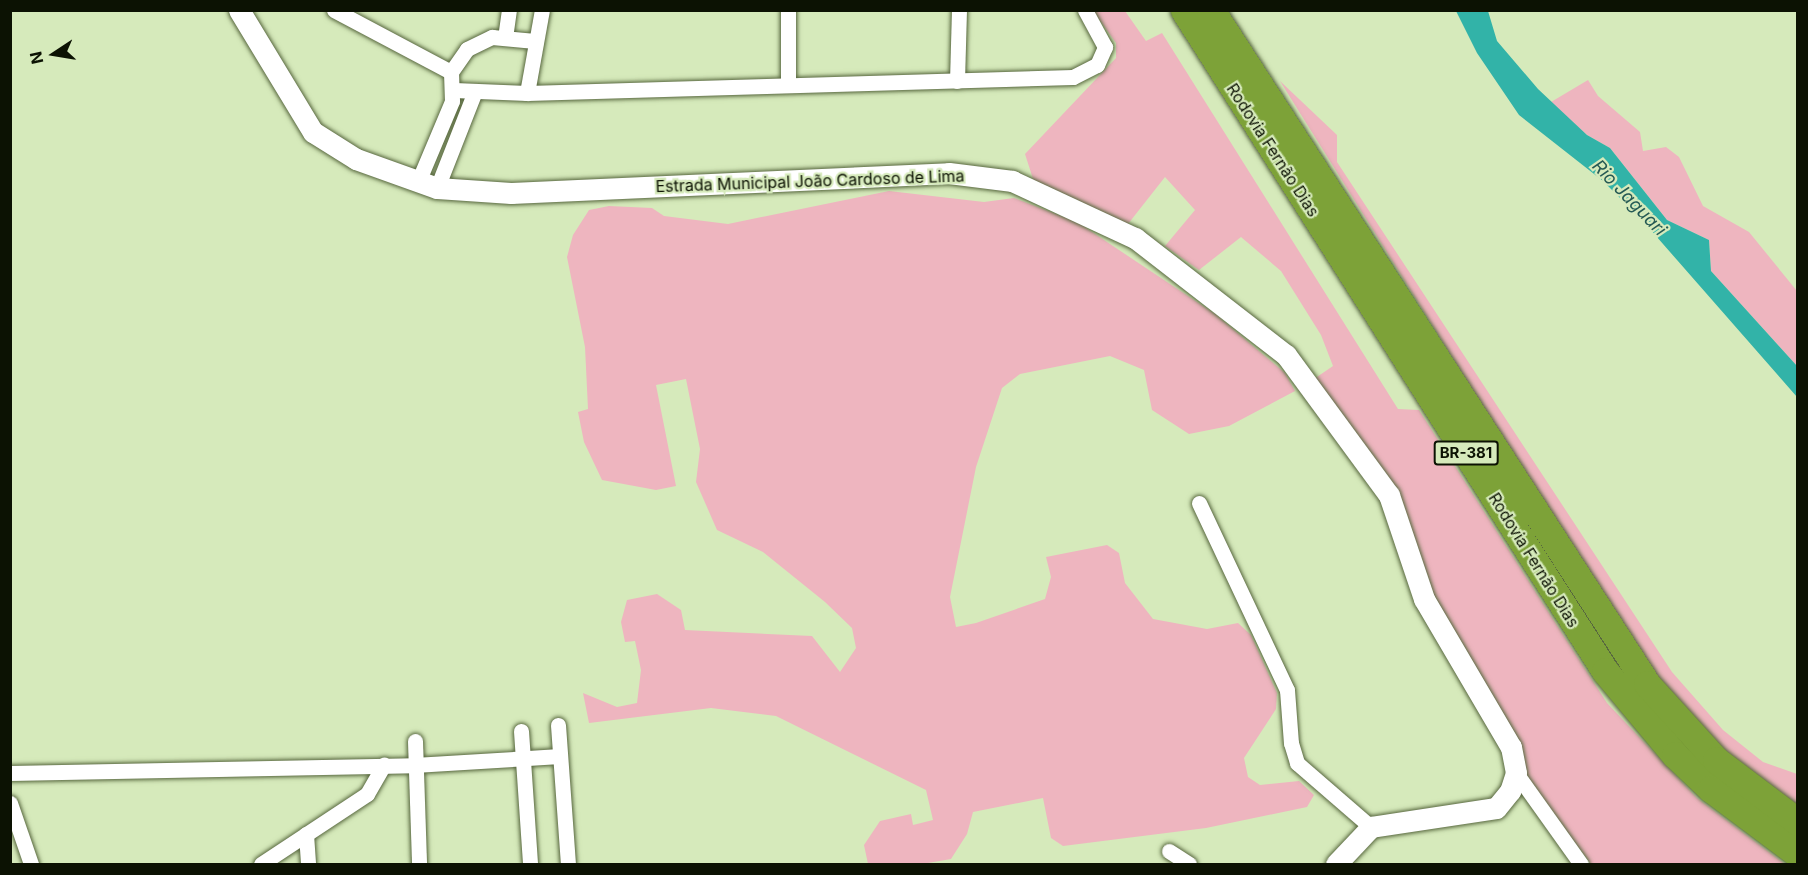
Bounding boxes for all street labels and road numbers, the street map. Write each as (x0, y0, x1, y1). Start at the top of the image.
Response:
street label: Rodovia Fernão Dias (1223, 80, 1323, 220)
street label: Estrada Municipal João Cardoso de Lima (655, 166, 965, 196)
road number: BR-381 (1433, 441, 1499, 465)
street label: Rodovia Fernão Dias (1485, 489, 1583, 631)

